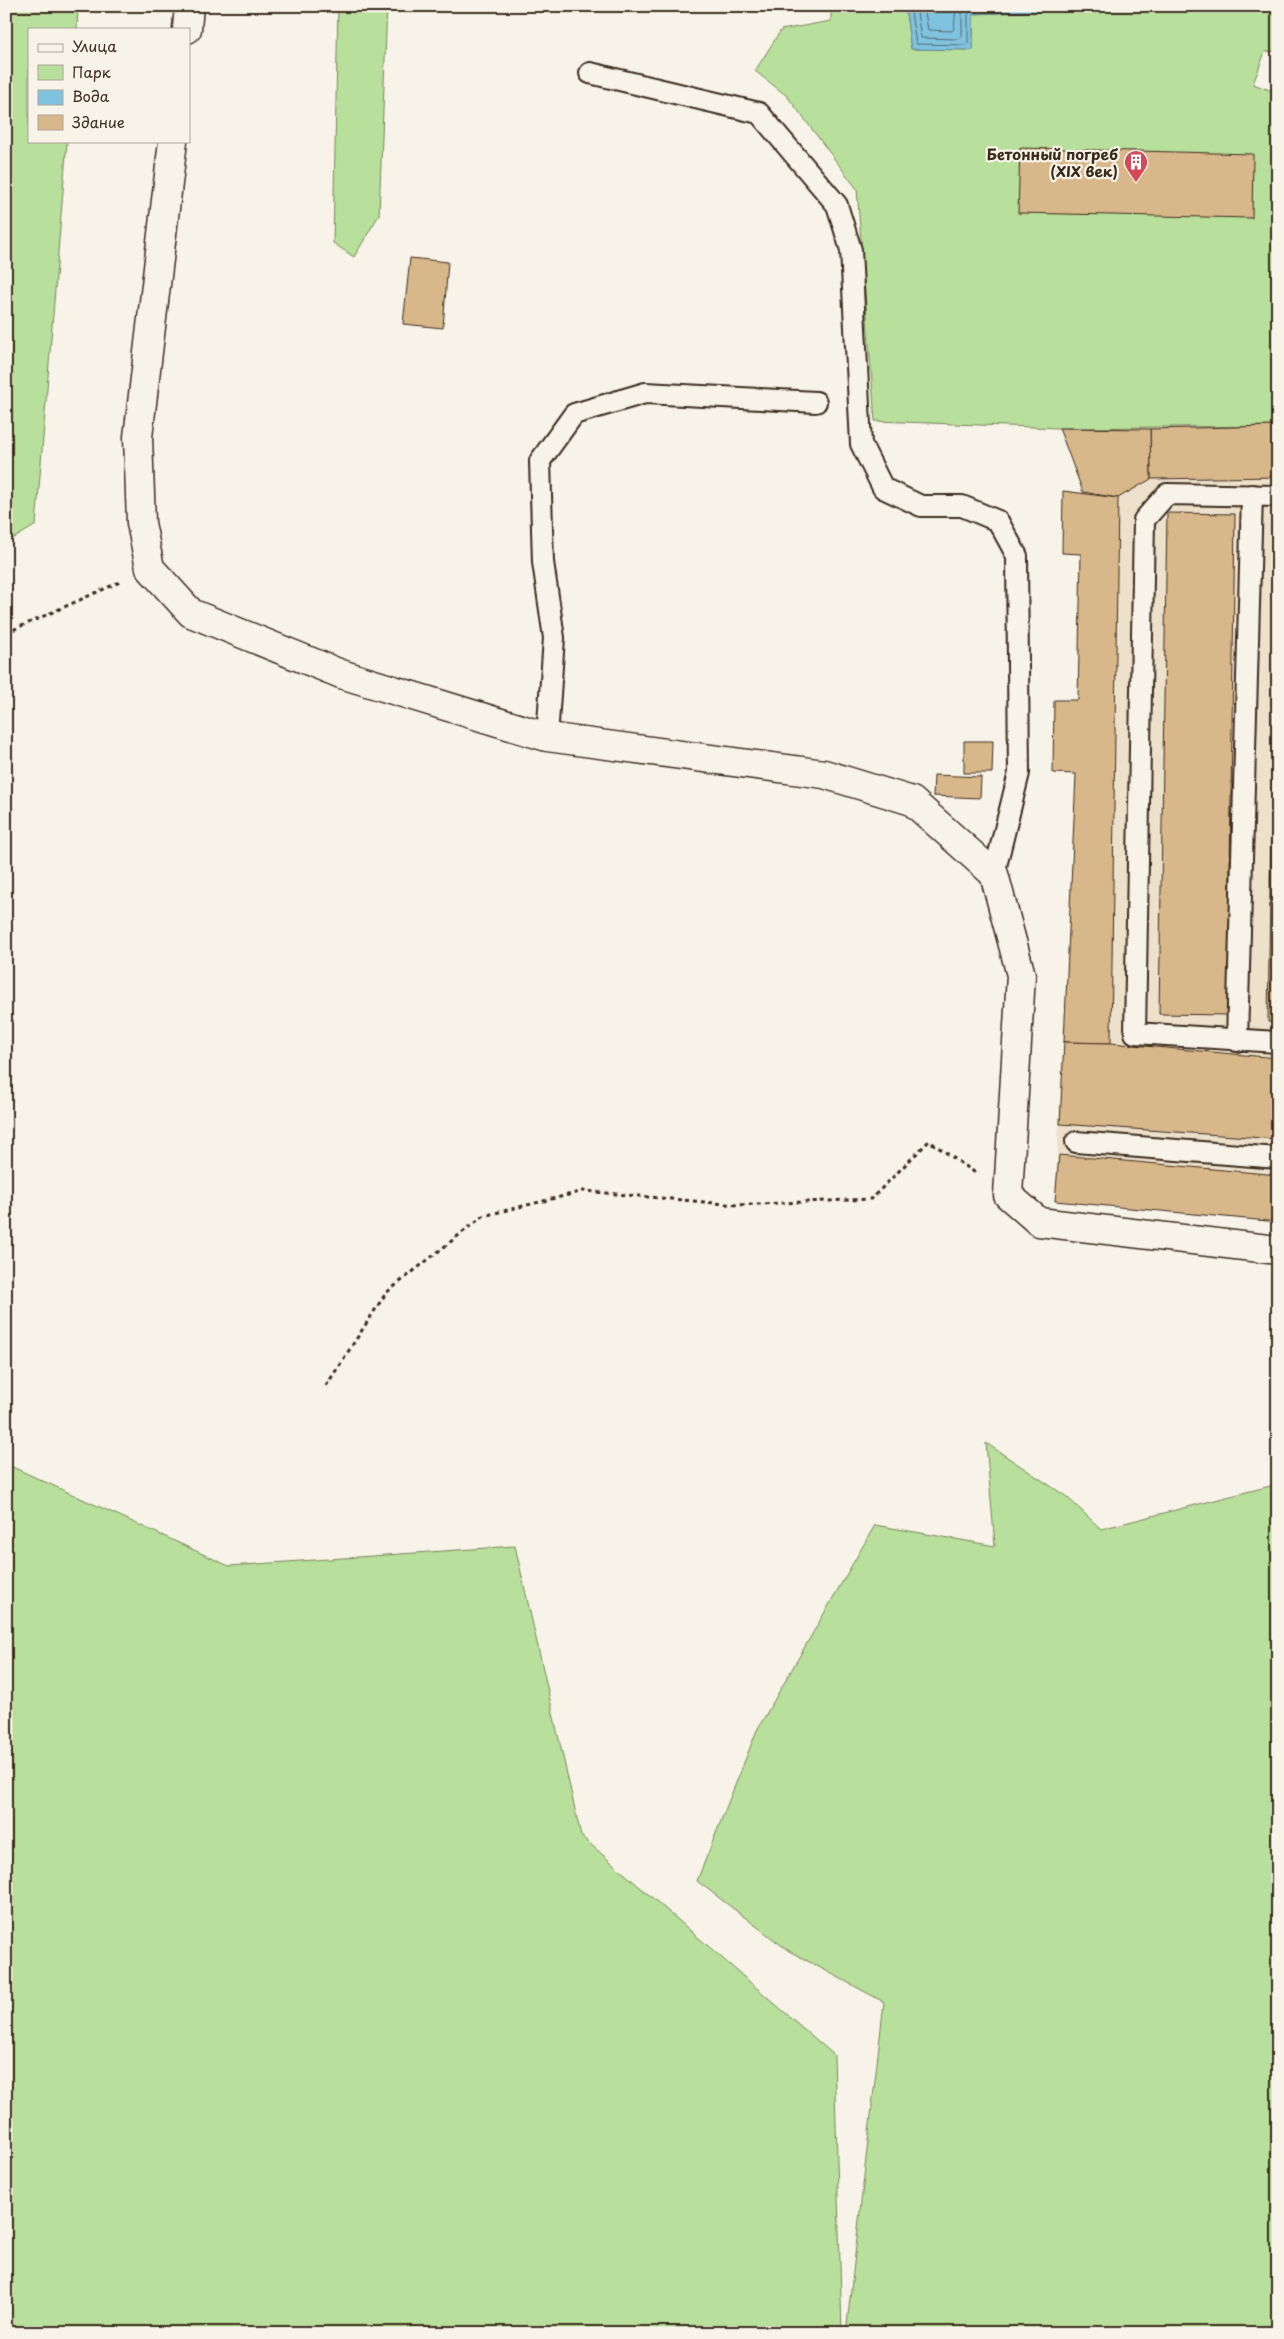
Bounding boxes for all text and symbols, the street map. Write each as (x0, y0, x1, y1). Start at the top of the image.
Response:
legend (28, 28, 190, 142)
text: Улица (72, 34, 117, 57)
text: Парк (72, 60, 111, 83)
text: Вода (72, 84, 110, 107)
text: Здание (72, 110, 125, 133)
place label: Бетонный погреб (ХIX век) (987, 142, 1118, 182)
building icon: Бетонный погреб (ХIX век) (1123, 149, 1149, 183)

